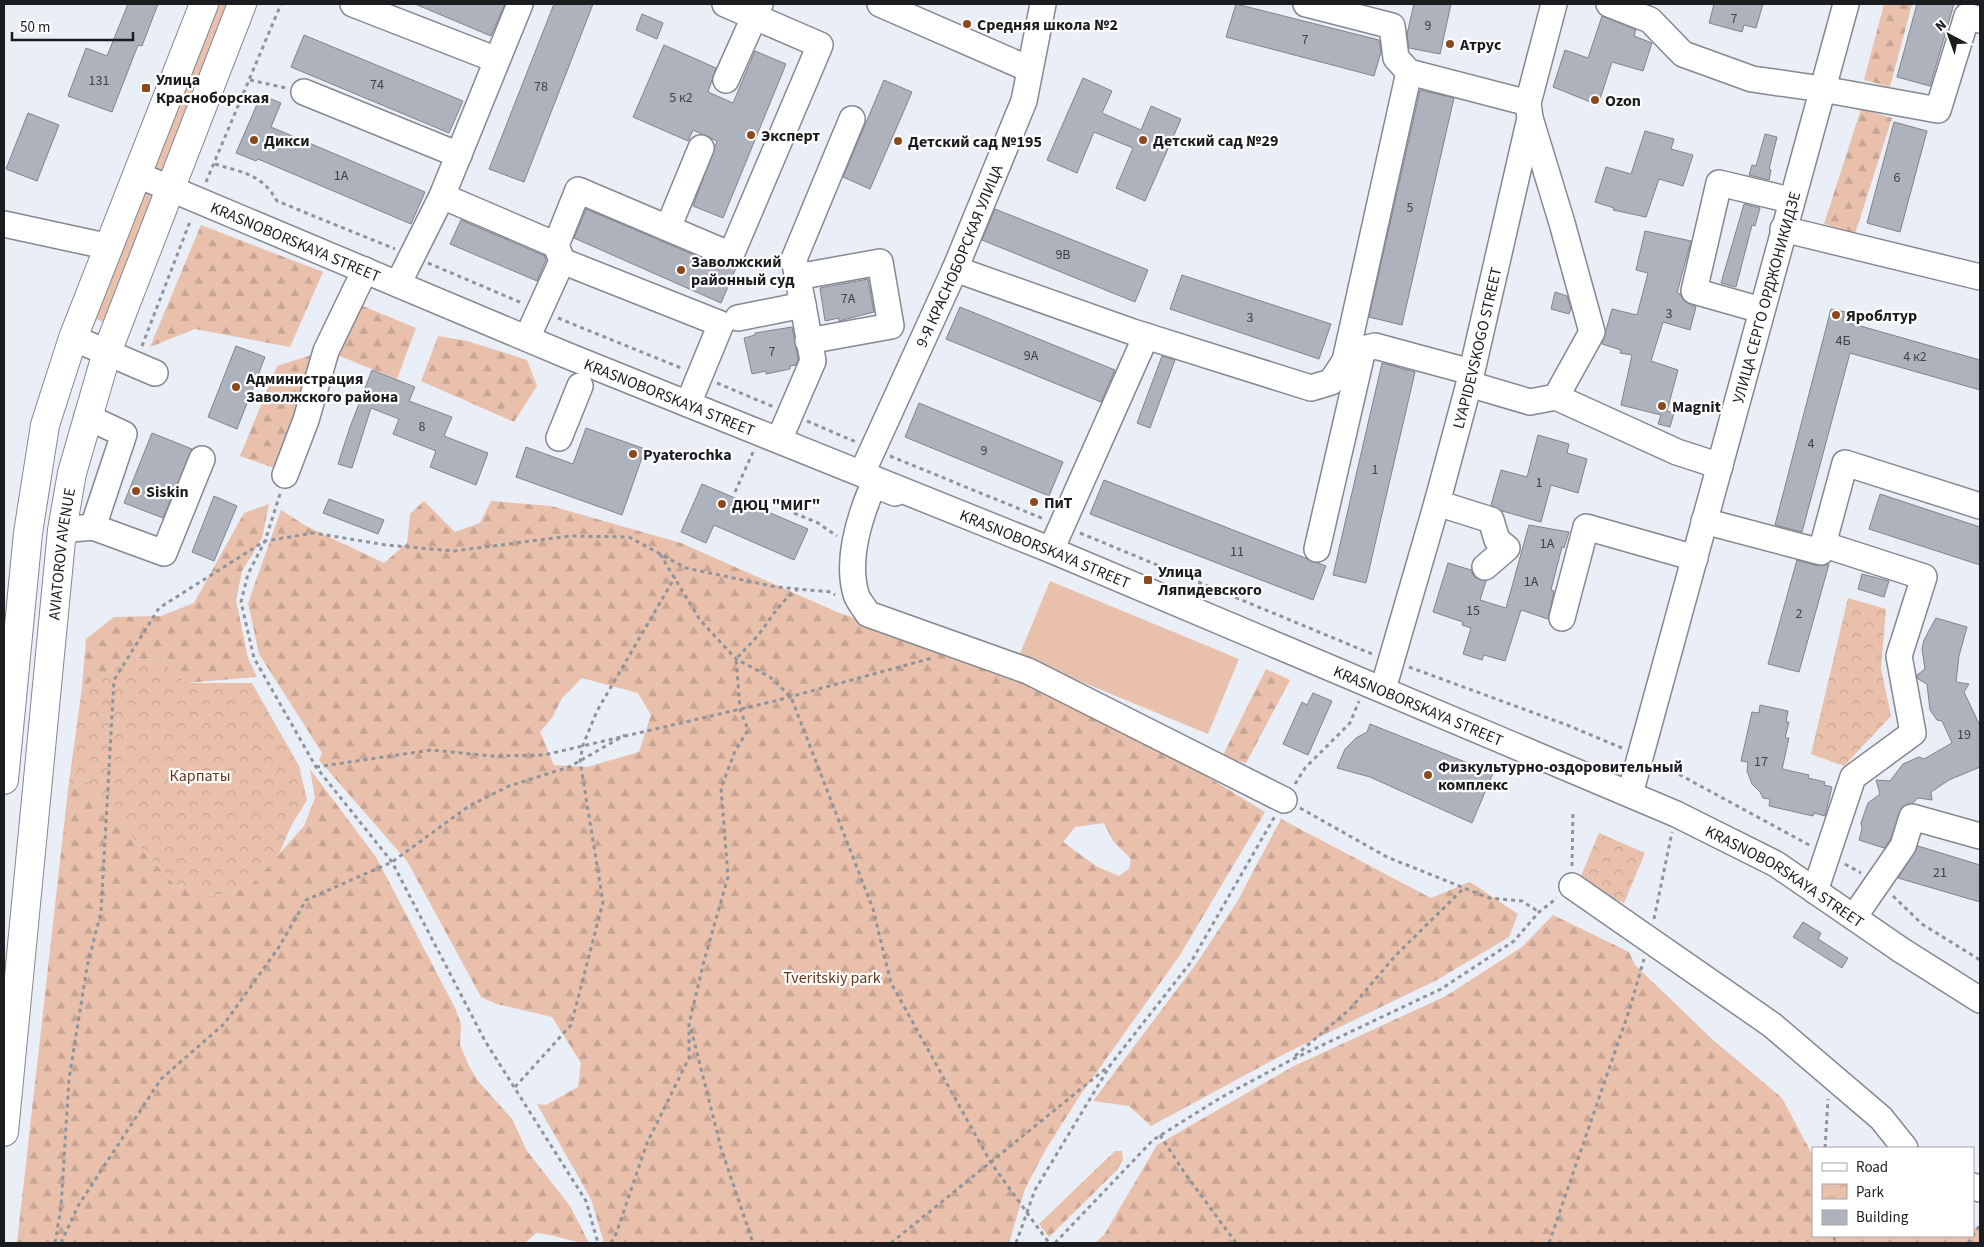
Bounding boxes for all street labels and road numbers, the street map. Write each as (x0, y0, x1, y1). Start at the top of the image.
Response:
street label: 9-Я КРАСНОБОРСКАЯ УЛИЦА (911, 161, 1009, 351)
street label: УЛИЦА СЕРГО ОРДЖОНИКИДЗЕ (1727, 189, 1806, 406)
street label: KRASNOBORSKAYA STREET (207, 197, 384, 288)
street label: LYAPIDEVSKOGO STREET (1447, 265, 1508, 431)
street label: KRASNOBORSKAYA STREET (581, 353, 758, 442)
street label: AVIATOROV AVENUE (43, 486, 81, 621)
street label: KRASNOBORSKAYA STREET (956, 504, 1134, 594)
street label: KRASNOBORSKAYA STREET (1330, 661, 1507, 752)
street label: KRASNOBORSKAYA STREET (1701, 820, 1868, 934)

